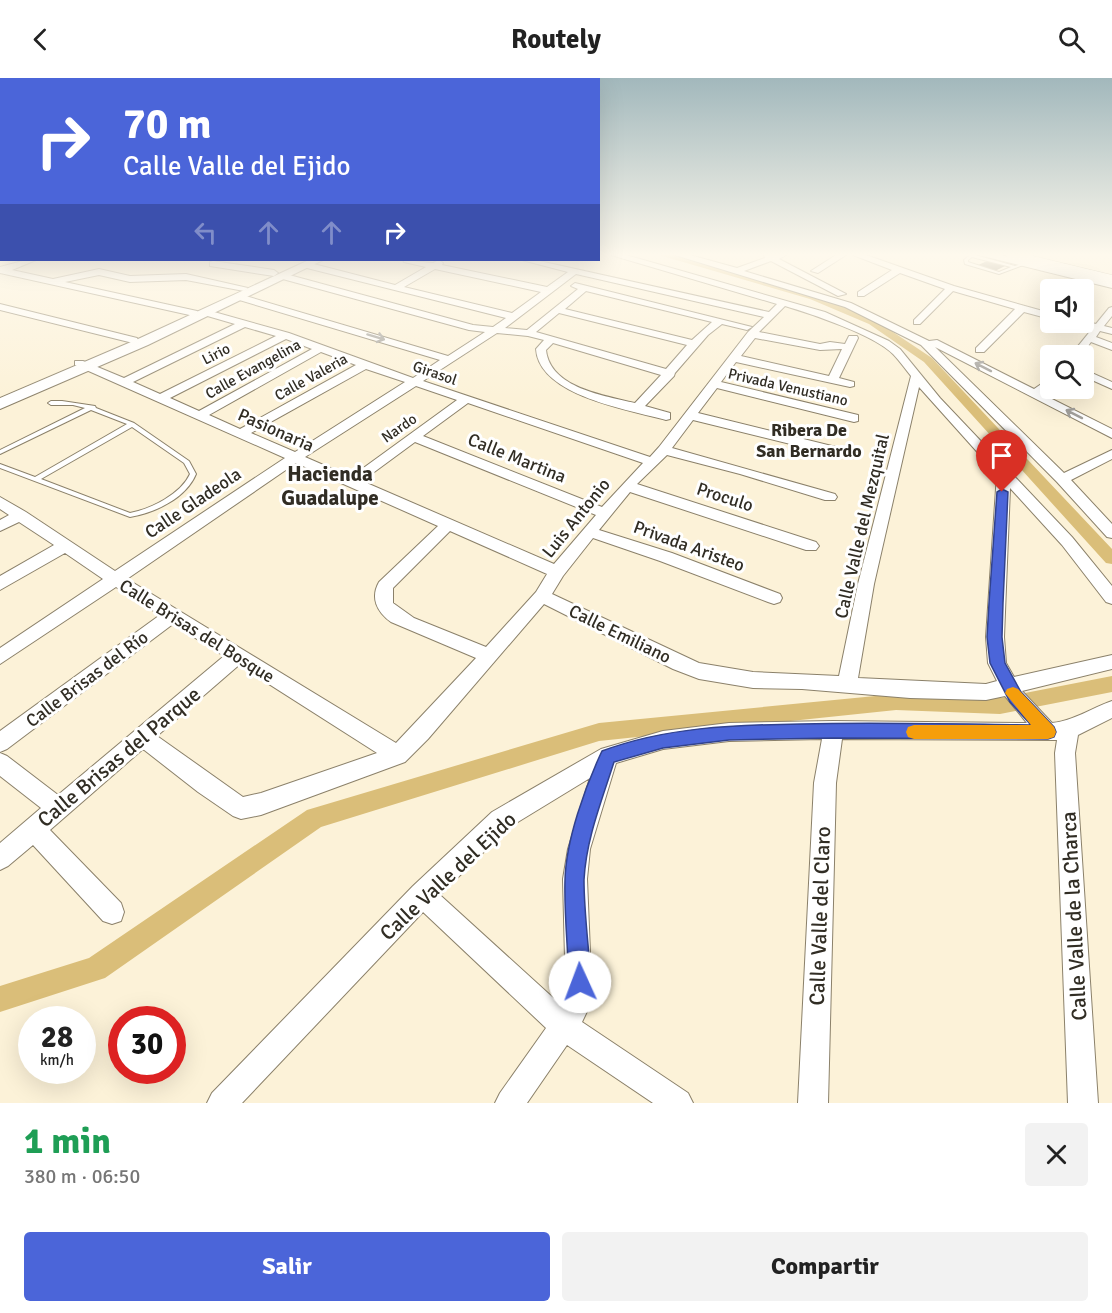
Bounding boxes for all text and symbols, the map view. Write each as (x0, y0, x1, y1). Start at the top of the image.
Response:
icon: back (24, 23, 57, 56)
text: Routely (511, 23, 601, 56)
icon: search (1055, 23, 1088, 56)
text: 70 m (123, 99, 212, 150)
icon: right (24, 102, 102, 180)
text: Calle Valle del Ejido (123, 150, 351, 183)
icon: left (189, 216, 222, 249)
icon: ahead (252, 216, 285, 249)
icon: ahead (315, 216, 348, 249)
icon: right (378, 216, 411, 249)
map controls (1040, 279, 1094, 399)
button: sound (1040, 279, 1094, 333)
one-way arrow (366, 332, 385, 343)
street label: Calle Evangelina (202, 335, 304, 403)
street label: Lirio (199, 339, 233, 369)
button: search (1040, 345, 1094, 399)
street label: Calle Valeria (271, 350, 351, 404)
street label: Girasol (411, 357, 459, 389)
one-way arrow (975, 361, 992, 373)
street label: Privada Venustiano (726, 364, 850, 410)
street label: Pasionaria (235, 403, 317, 457)
one-way arrow (1065, 408, 1083, 419)
street label: Nardo (378, 409, 420, 447)
district label: Ribera De San Bernardo (756, 419, 862, 462)
street label: Calle Martina (465, 428, 569, 488)
pin (976, 430, 1027, 492)
street label: Calle Valle del Mezquital (830, 431, 894, 621)
icon: arrive (985, 439, 1018, 472)
district label: Hacienda Guadalupe (281, 461, 379, 511)
street label: Calle Gladeola (141, 463, 245, 543)
street label: Luis Antonio (537, 474, 615, 562)
street label: Proculo (694, 478, 756, 516)
street label: Privada Aristeo (630, 516, 748, 576)
street label: Calle Brisas del Bosque (115, 574, 279, 688)
street label: Calle Emiliano (565, 600, 675, 668)
street label: Calle Brisas del Río (22, 626, 152, 732)
street label: Calle Brisas del Parque (32, 681, 206, 833)
street label: Calle Valle del Ejido (374, 806, 522, 946)
street label: Calle Valle de la Charca (1056, 811, 1092, 1021)
street label: Calle Valle del Claro (804, 826, 836, 1006)
position arrow (548, 950, 612, 1014)
speed limit sign: 30 (108, 1006, 186, 1084)
text: 28 (41, 1019, 73, 1056)
text: km/h (40, 1051, 74, 1069)
text: 1 min (24, 1119, 111, 1164)
button: close (1025, 1123, 1088, 1186)
text: 380 m · 06:50 (24, 1164, 140, 1189)
button: Salir (24, 1232, 550, 1301)
button: Compartir (562, 1232, 1088, 1301)

